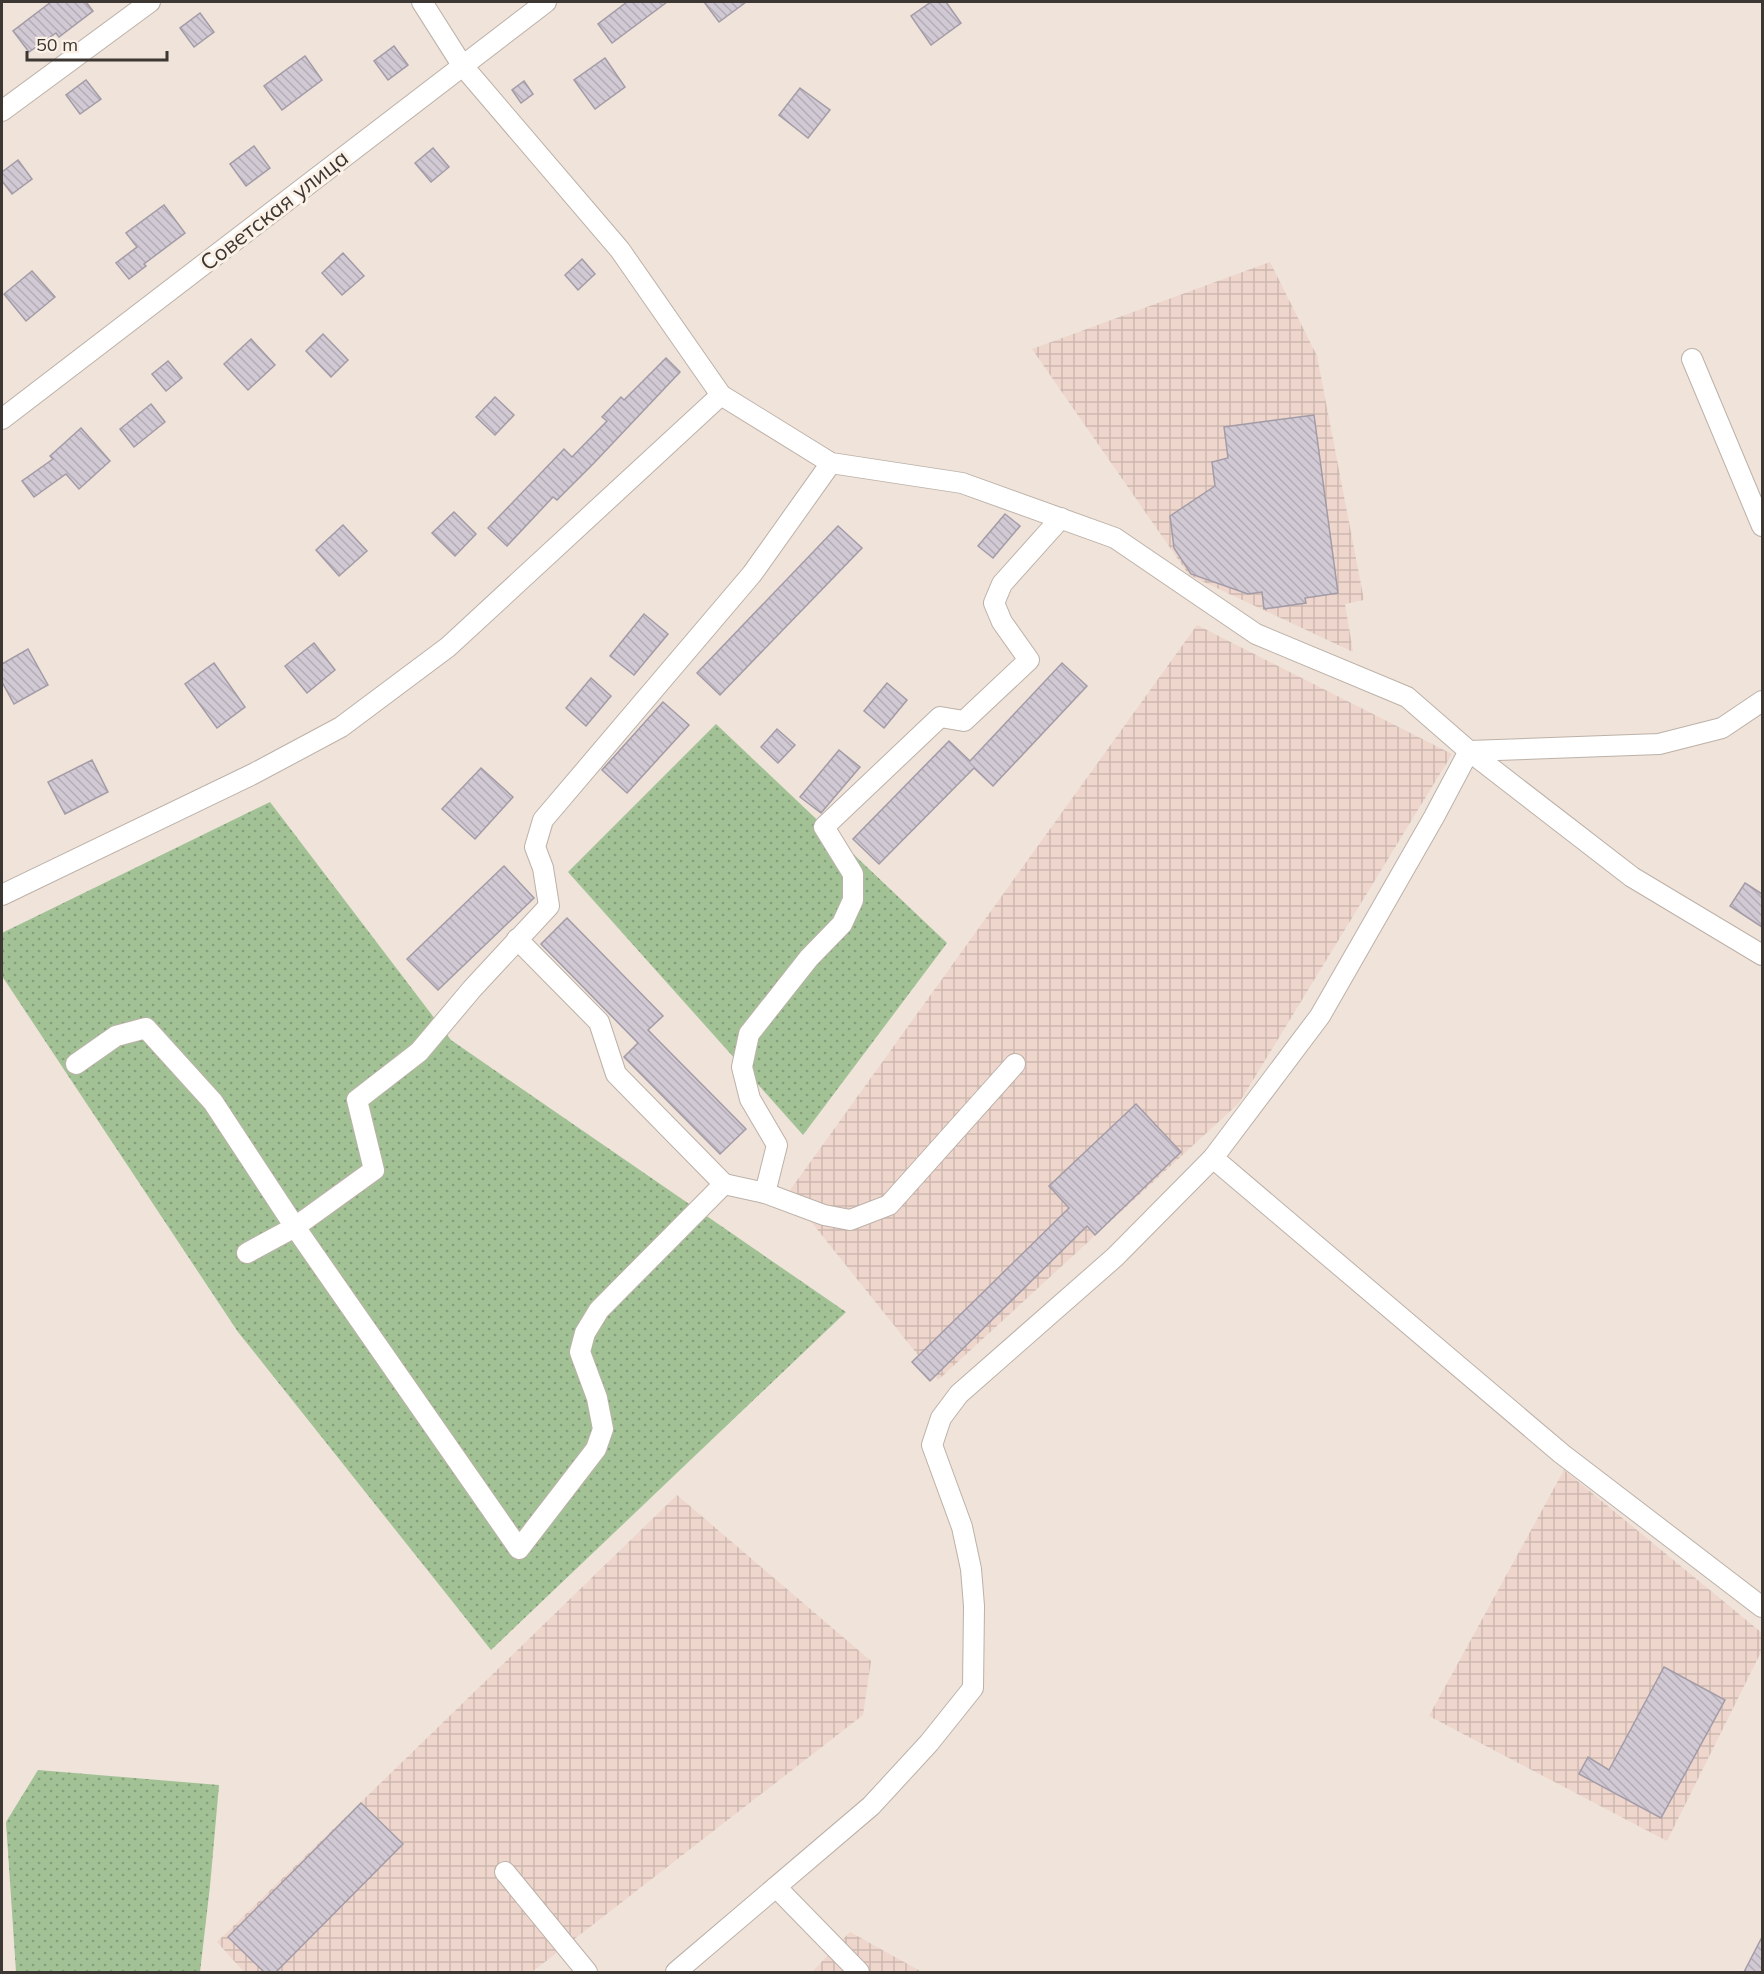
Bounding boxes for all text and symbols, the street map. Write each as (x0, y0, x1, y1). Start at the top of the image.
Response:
scale bar (27, 24, 166, 62)
text: 50 m (36, 33, 78, 56)
street label: Советская улица (194, 143, 354, 277)

